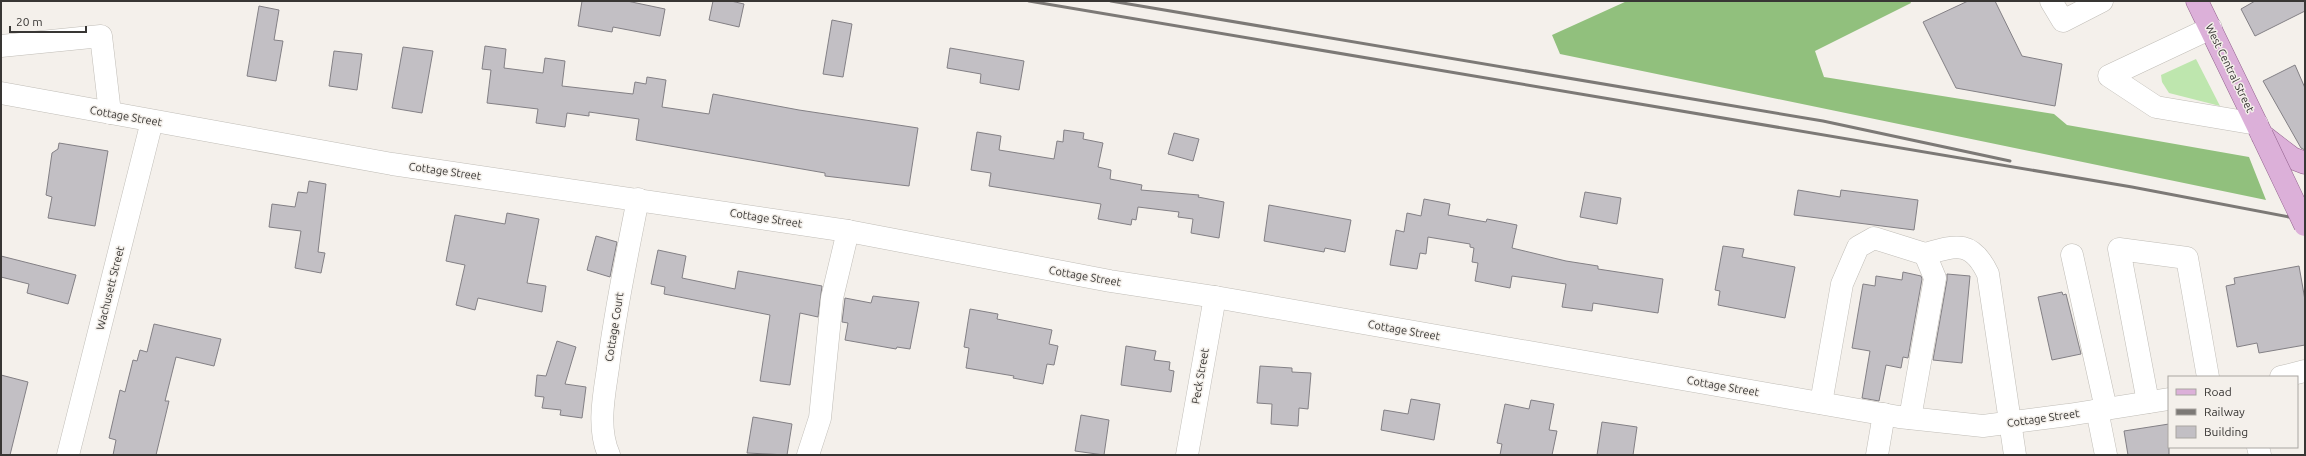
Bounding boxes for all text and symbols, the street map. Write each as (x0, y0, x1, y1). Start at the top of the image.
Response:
scale bar (10, 8, 86, 34)
text: 20 m (16, 15, 43, 28)
street label: West Central Street (2203, 22, 2257, 115)
street label: Cottage Street (89, 104, 164, 128)
street label: Cottage Street (408, 160, 483, 182)
street label: Cottage Street (729, 206, 804, 230)
street label: Wachusett Street (94, 244, 126, 331)
street label: Cottage Street (1048, 264, 1123, 288)
street label: Cottage Court (603, 291, 626, 363)
street label: Cottage Street (1367, 318, 1442, 342)
street label: Peck Street (1189, 347, 1211, 405)
street label: Cottage Street (1686, 374, 1761, 398)
legend (2168, 376, 2298, 448)
text: Road (2204, 385, 2232, 398)
text: Railway (2204, 405, 2245, 418)
street label: Cottage Street (2006, 407, 2081, 429)
text: Building (2204, 425, 2248, 438)

